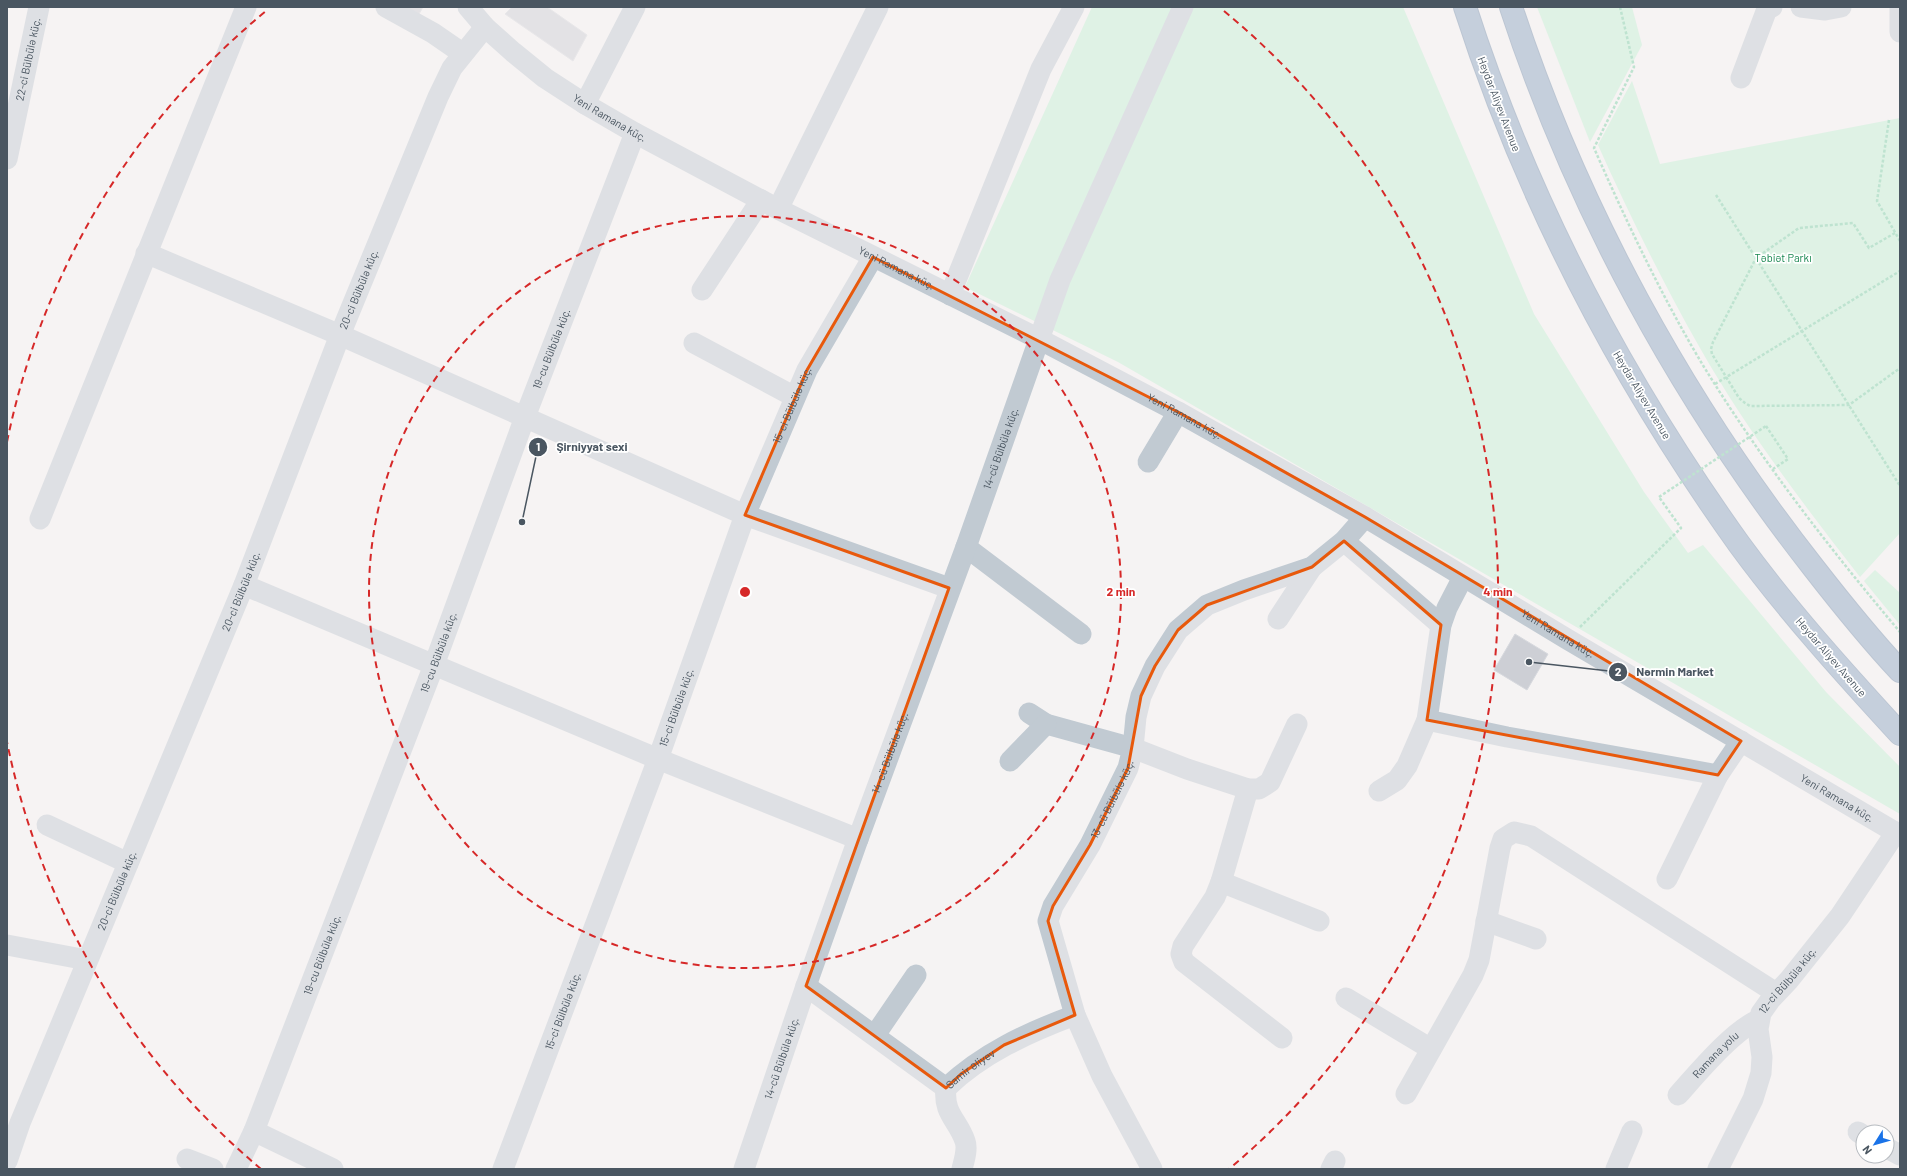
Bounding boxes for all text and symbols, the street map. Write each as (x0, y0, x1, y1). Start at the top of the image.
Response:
street label: 22-ci Bülbülə küç. (12, 16, 43, 102)
street label: Heydar Aliyev Avenue (1475, 55, 1524, 153)
street label: Yeni Ramana küç. (571, 91, 649, 144)
street label: Yeni Ramana küç. (857, 243, 937, 292)
street label: 20-ci Bülbülə küç. (336, 247, 380, 331)
park label: Təbiət Parkı (1755, 251, 1811, 264)
street label: 19-cu Bülbülə küç. (529, 306, 572, 391)
street label: Heydar Aliyev Avenue (1611, 348, 1674, 441)
street label: 15-ci Bülbülə küç. (769, 364, 814, 445)
street label: Yeni Ramana küç. (1145, 390, 1225, 441)
street label: 14-cü Bülbülə küç. (980, 406, 1021, 491)
callout: Şirniyyat sexi (528, 435, 635, 459)
text: 1 (536, 439, 540, 453)
text: Şirniyyat sexi (556, 439, 628, 453)
street label: 20-ci Bülbülə küç. (219, 549, 262, 633)
text: 2 min (1107, 584, 1135, 598)
text: 4 min (1483, 584, 1513, 598)
centre of rings (738, 585, 752, 599)
street label: Yeni Ramana küç. (1519, 606, 1597, 660)
street label: 19-cu Bülbülə küç. (417, 610, 459, 695)
street label: Heydar Aliyev Avenue (1793, 614, 1869, 699)
callout: Nərmin Market (1608, 660, 1722, 684)
text: 2 (1615, 664, 1622, 678)
text: Nərmin Market (1636, 664, 1714, 678)
street label: 15-ci Bülbülə küç. (656, 666, 696, 748)
street label: 14-cü Bülbülə küç. (868, 710, 910, 795)
street label: 13-cü Bülbülə küç. (1087, 759, 1136, 840)
street label: Yeni Ramana küç. (1798, 771, 1877, 824)
street label: 20-ci Bülbülə küç. (94, 849, 139, 932)
street label: 19-cu Bülbülə küç. (300, 912, 343, 997)
street label: 12-ci Bülbülə küç. (1756, 944, 1819, 1016)
street label: 15-ci Bülbülə küç. (542, 970, 583, 1052)
street label: 14-cü Bülbülə küç. (761, 1015, 801, 1101)
street label: Ramana yolu (1689, 1028, 1741, 1080)
street label: Samir Əliyev (943, 1046, 997, 1091)
north arrow (1855, 1124, 1895, 1164)
text: N (1859, 1143, 1874, 1157)

